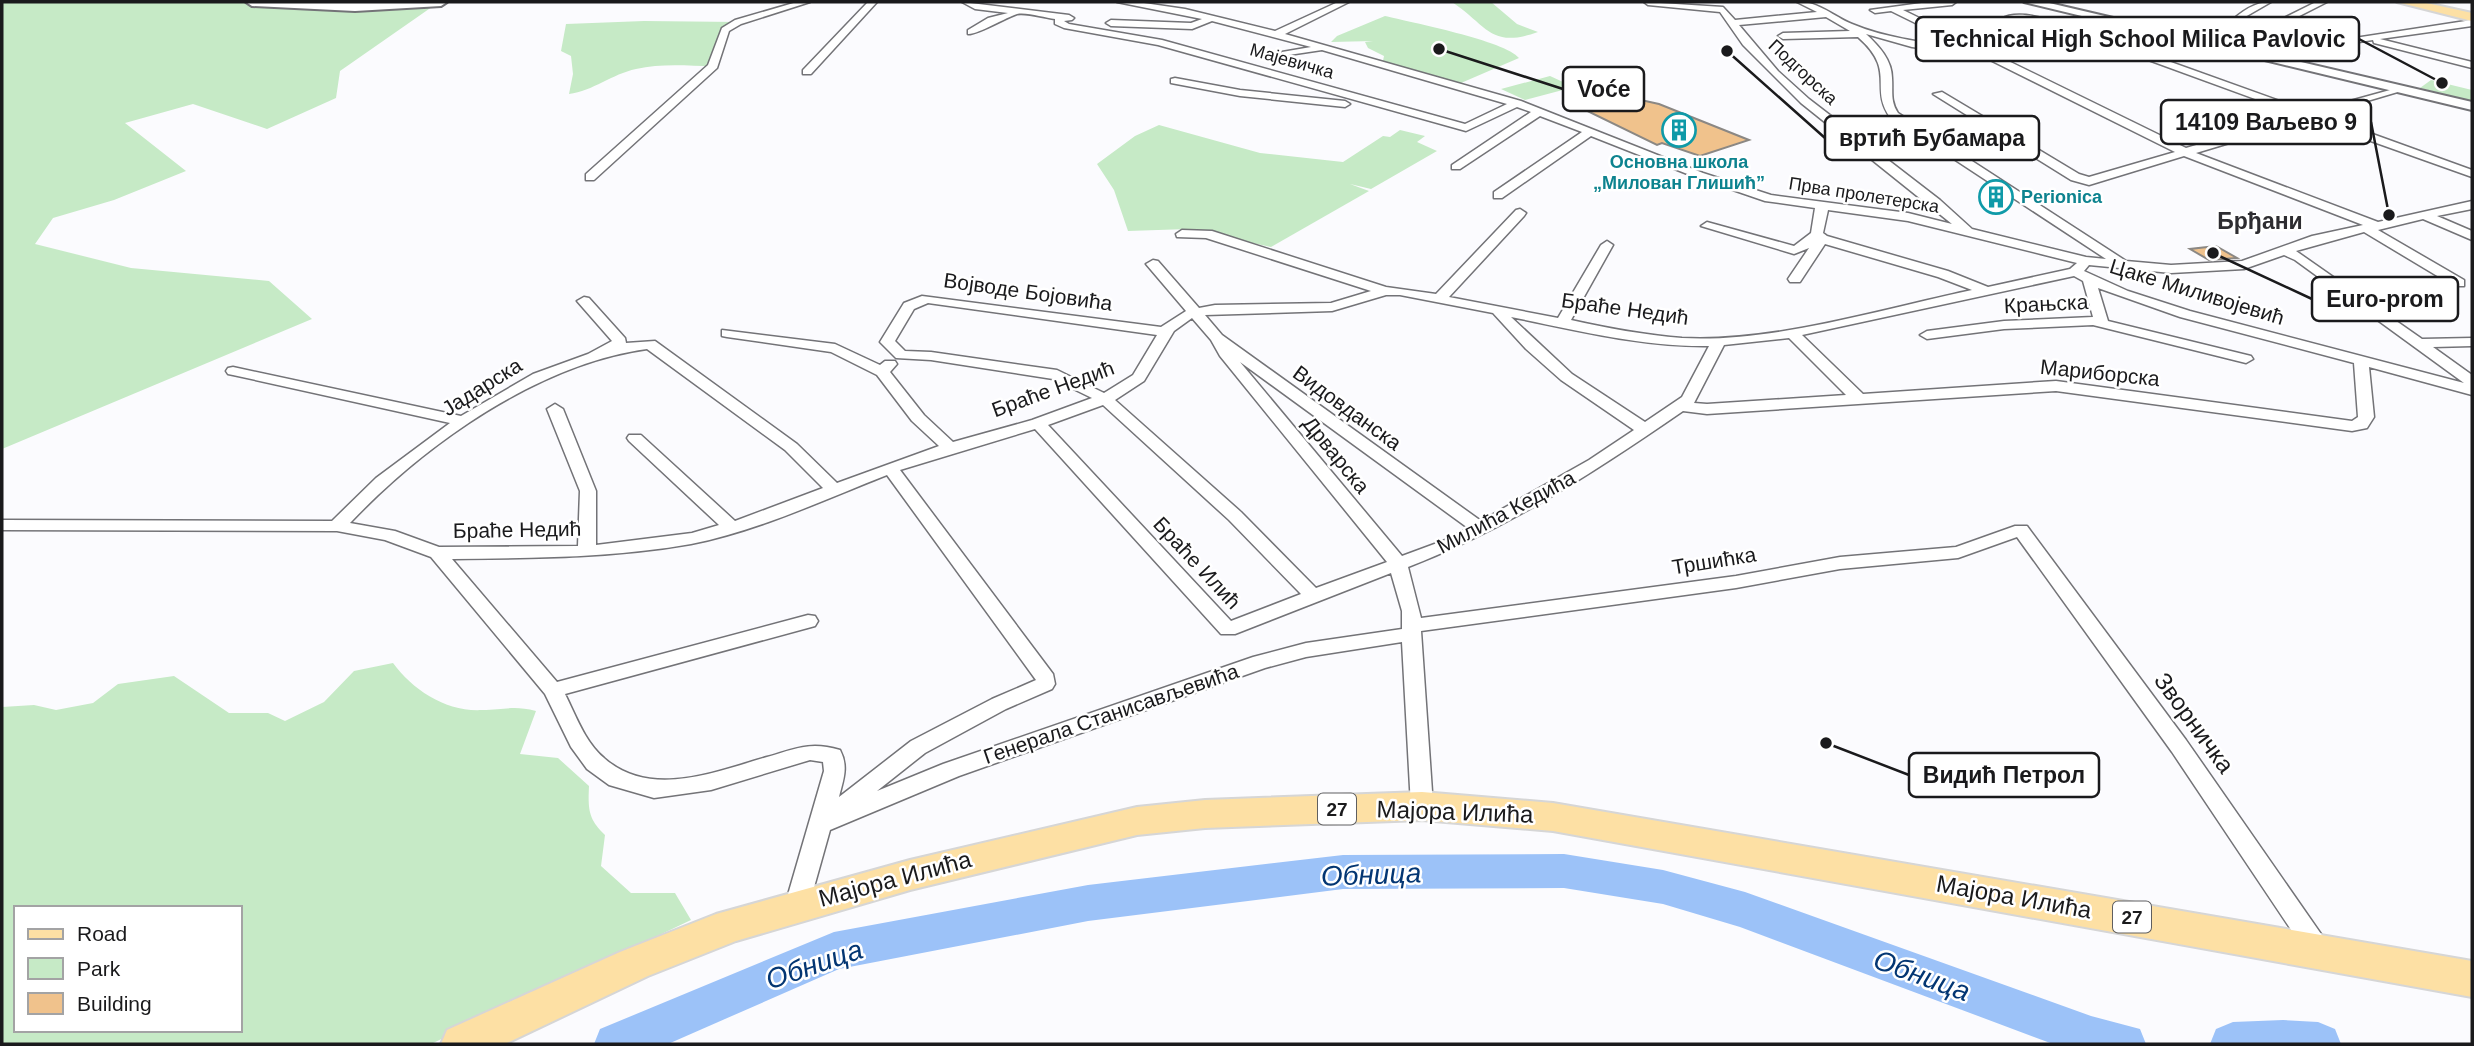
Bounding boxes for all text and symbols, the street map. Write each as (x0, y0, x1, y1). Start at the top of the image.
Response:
callout: Technical High School Milica Pavlovic (1916, 17, 2359, 61)
text: Technical High School Milica Pavlovic (1931, 26, 2346, 52)
street label: Подгорска (1765, 35, 1842, 109)
street label: Мајевичка (1248, 39, 1337, 83)
callout: Voće (1563, 67, 1644, 111)
text: Voće (1577, 76, 1631, 102)
callout: 14109 Ваљево 9 (2161, 100, 2371, 144)
text: 14109 Ваљево 9 (2175, 109, 2357, 135)
building icon: Основна школа „Милован Глишић” (1660, 111, 1698, 149)
callout: вртић Бубамара (1825, 116, 2039, 160)
text: вртић Бубамара (1839, 125, 2025, 151)
place label: Основна школа „Милован Глишић” (1593, 152, 1765, 193)
street label: Прва пролетерска (1787, 173, 1942, 217)
building icon: Perionica (1977, 178, 2015, 216)
place label: Perionica (2021, 187, 2103, 207)
district label: Брђани (2217, 208, 2303, 234)
street label: Цаке Миливојевић (2107, 254, 2287, 329)
street label: Војводе Бојовића (942, 268, 1114, 315)
callout: Euro-prom (2312, 277, 2458, 321)
text: Euro-prom (2326, 286, 2444, 312)
street label: Браће Недић (1560, 288, 1690, 329)
street label: Крањска (2003, 290, 2089, 317)
street label: Јадарска (438, 353, 526, 420)
street label: Мариборска (2039, 355, 2161, 390)
street label: Браће Недић (989, 356, 1117, 421)
street label: Видовданска (1289, 361, 1406, 455)
street label: Дрварска (1298, 412, 1374, 498)
street label: Милића Кедића (1433, 465, 1579, 558)
street label: Браће Илић (1149, 512, 1246, 613)
street label: Браће Недић (453, 517, 581, 542)
street label: Тршићка (1670, 542, 1758, 579)
street label: Генерала Станисављевића (980, 659, 1242, 768)
street label: Зворничка (2149, 667, 2240, 779)
callout: Видић Петрол (1909, 753, 2099, 797)
text: Видић Петрол (1923, 762, 2085, 788)
road number: 27 (1318, 794, 1356, 824)
street label: Мајора Илића (1376, 795, 1535, 828)
street label: Мајора Илића (816, 845, 975, 912)
water label: Обница (1320, 857, 1422, 892)
street label: Мајора Илића (1934, 870, 2094, 924)
road number: 27 (2113, 902, 2151, 932)
legend (14, 906, 242, 1032)
text: Road (77, 922, 127, 945)
water label: Обница (762, 933, 867, 995)
water label: Обница (1869, 944, 1974, 1007)
text: Park (77, 957, 121, 980)
text: Building (77, 992, 152, 1015)

